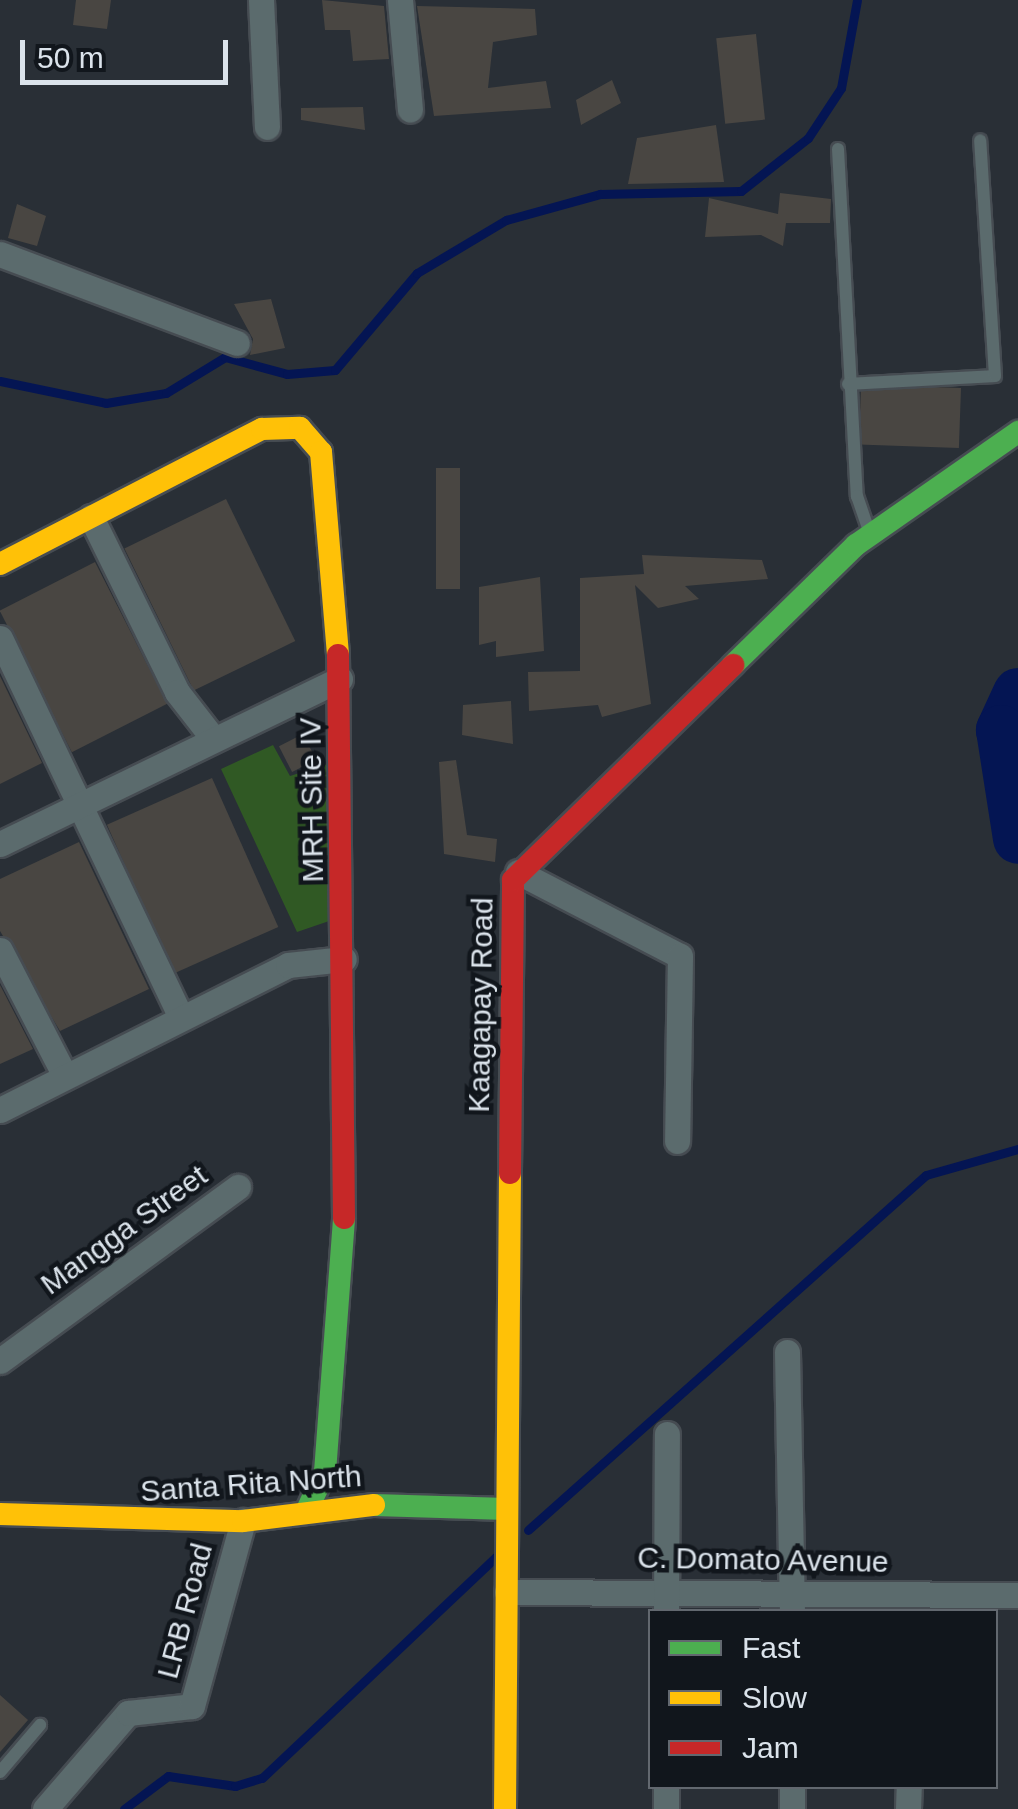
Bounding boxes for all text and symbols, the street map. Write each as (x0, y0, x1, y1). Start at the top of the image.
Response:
scale bar (25, 20, 232, 82)
text: 50 m (37, 41, 104, 74)
street label: MRH Site IV (293, 717, 331, 883)
street label: Kaagapay Road (461, 897, 501, 1113)
street label: Mangga Street (34, 1158, 214, 1302)
street label: Santa Rita North (139, 1458, 363, 1510)
street label: LRB Road (150, 1539, 220, 1683)
street label: C. Domato Avenue (636, 1540, 890, 1580)
legend (648, 1609, 998, 1789)
text: Fast (742, 1631, 800, 1664)
text: Slow (742, 1681, 807, 1714)
text: Jam (742, 1731, 799, 1764)

